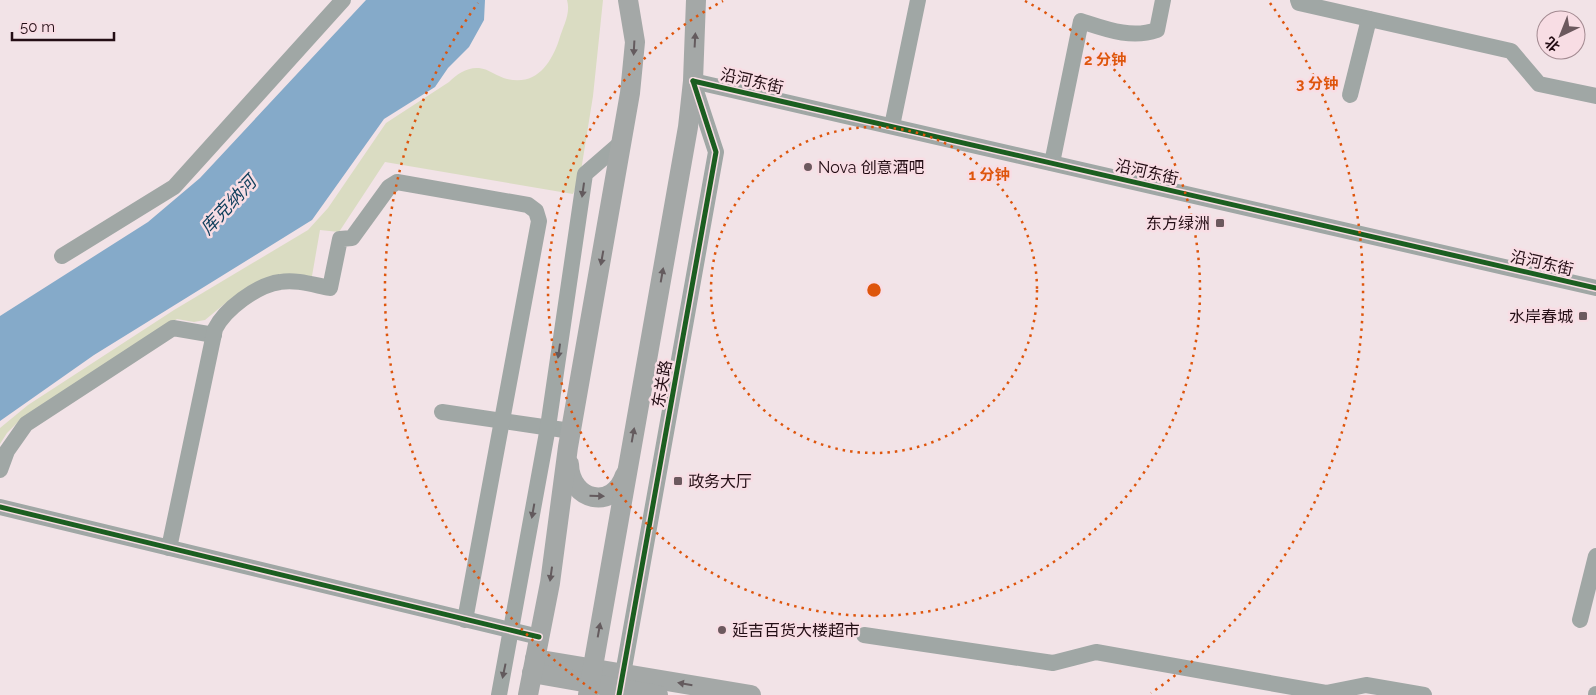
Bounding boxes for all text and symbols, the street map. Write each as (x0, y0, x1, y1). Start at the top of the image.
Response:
scale bar (12, 10, 115, 42)
north arrow (1536, 10, 1586, 60)
text: 50 m (20, 18, 55, 36)
one-way arrow (691, 32, 699, 48)
text: 北 (1542, 34, 1563, 55)
one-way arrow (630, 40, 638, 56)
text: 2 分钟 (1084, 51, 1126, 69)
street label: 沿河东街 (719, 65, 785, 97)
text: 3 分钟 (1296, 75, 1338, 93)
street label: 沿河东街 (1114, 156, 1180, 188)
place label: Nova 创意酒吧 (818, 158, 925, 177)
marker: Nova 创意酒吧 (802, 161, 814, 173)
text: 1 分钟 (968, 166, 1010, 184)
water label: 库克纳河 (196, 169, 262, 238)
one-way arrow (578, 182, 586, 198)
place label: 东方绿洲 (1146, 214, 1210, 233)
marker: 东方绿洲 (1214, 217, 1226, 229)
street label: 沿河东街 (1509, 247, 1575, 279)
one-way arrow (598, 250, 606, 265)
one-way arrow (658, 267, 666, 283)
centre of rings (865, 281, 883, 299)
place label: 水岸春城 (1509, 307, 1573, 326)
marker: 水岸春城 (1577, 310, 1589, 322)
one-way arrow (555, 343, 563, 359)
street label: 东关路 (648, 359, 676, 409)
one-way arrow (630, 427, 638, 443)
place label: 政务大厅 (688, 472, 752, 491)
marker: 政务大厅 (672, 475, 684, 487)
one-way arrow (589, 492, 605, 500)
one-way arrow (529, 503, 537, 519)
one-way arrow (547, 566, 555, 582)
one-way arrow (596, 621, 604, 637)
place label: 延吉百货大楼超市 (732, 621, 860, 640)
marker: 延吉百货大楼超市 (716, 624, 728, 636)
one-way arrow (500, 663, 508, 678)
one-way arrow (677, 679, 693, 687)

